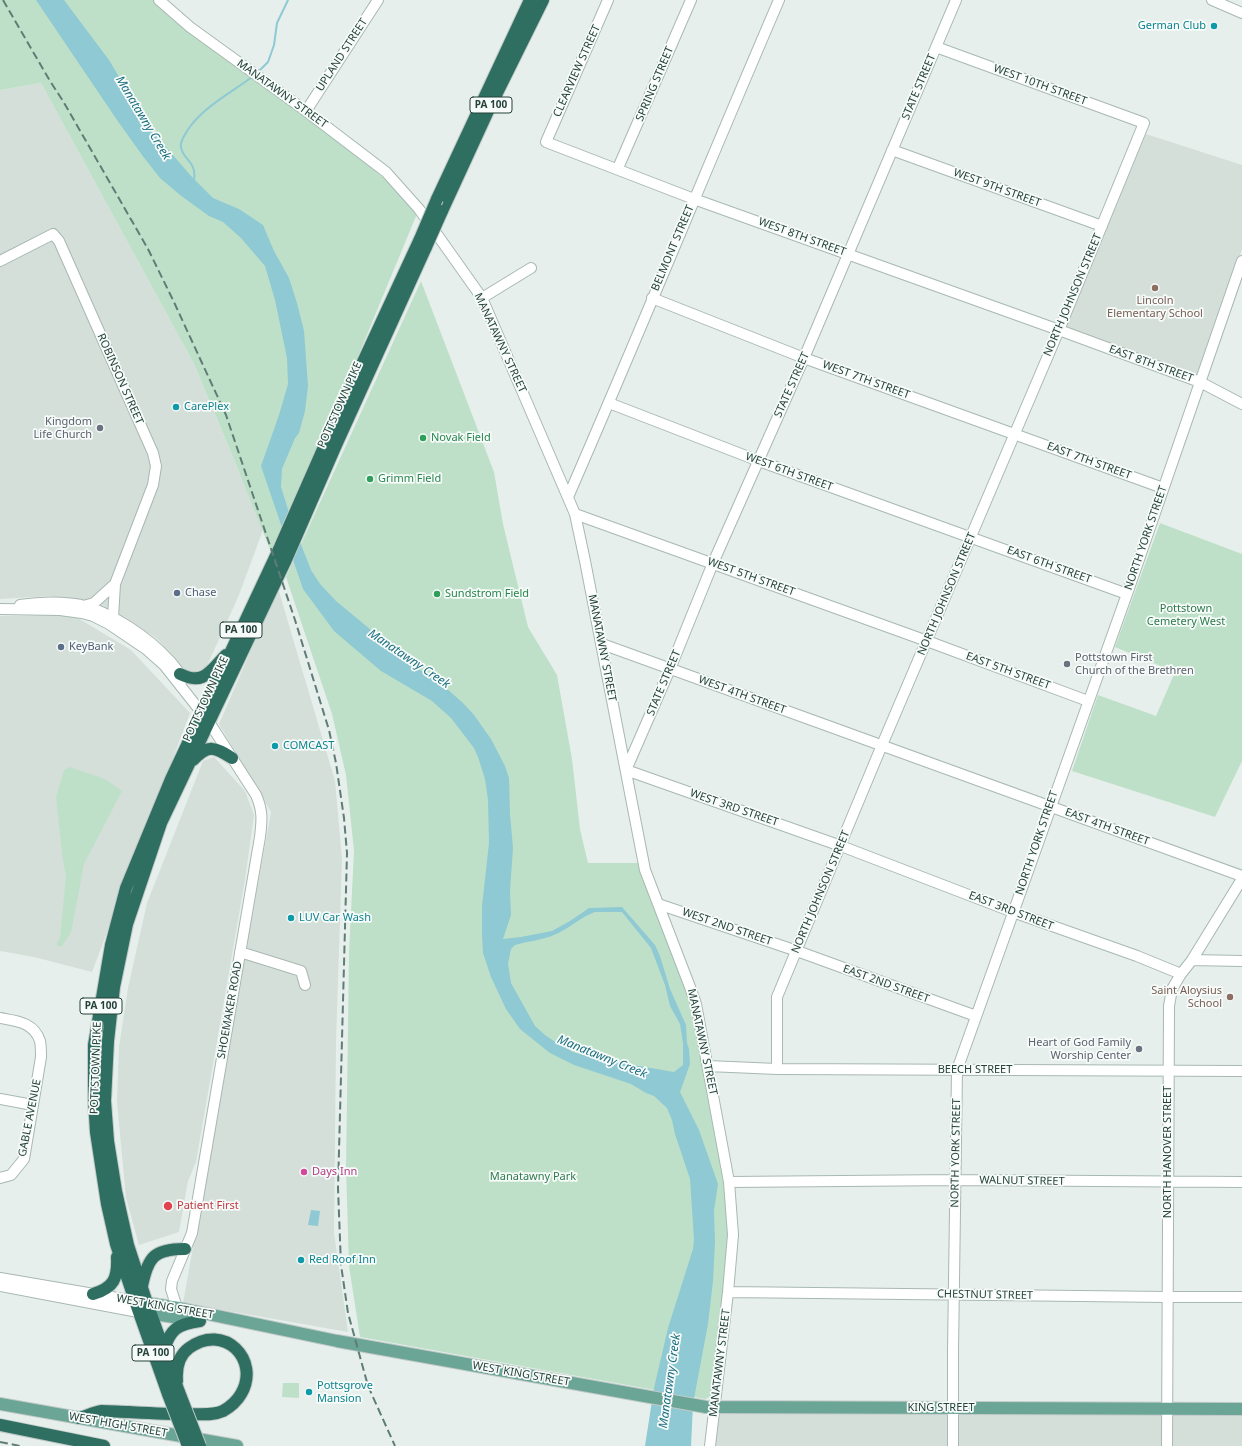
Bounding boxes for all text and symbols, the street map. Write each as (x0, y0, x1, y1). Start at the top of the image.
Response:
street label: UPLAND STREET (314, 16, 370, 94)
place label: German Club (1138, 19, 1206, 33)
marker: German Club (1209, 21, 1219, 31)
street label: CLEARVIEW STREET (551, 23, 603, 119)
street label: SPRING STREET (633, 45, 677, 123)
street label: STATE STREET (899, 52, 939, 122)
street label: MANATAWNY STREET (234, 57, 330, 131)
street label: WEST 10TH STREET (992, 62, 1088, 108)
water label: Manatawny Creek (112, 73, 174, 163)
road number: PA 100 (470, 97, 512, 113)
street label: WEST 9TH STREET (951, 166, 1043, 210)
street label: BELMONT STREET (649, 203, 697, 293)
street label: WEST 8TH STREET (756, 215, 848, 259)
street label: NORTH JOHNSON STREET (1041, 232, 1105, 358)
marker: Lincoln Elementary School (1150, 283, 1160, 293)
street label: MANATAWNY STREET (471, 291, 529, 395)
place label: Lincoln Elementary School (1107, 294, 1203, 320)
street label: ROBINSON STREET (94, 332, 146, 426)
street label: EAST 8TH STREET (1107, 343, 1195, 385)
street label: STATE STREET (772, 350, 812, 420)
street label: WEST 7TH STREET (820, 358, 912, 402)
street label: POTTSTOWN PIKE (315, 360, 365, 450)
place label: CarePlex (184, 400, 229, 414)
marker: CarePlex (171, 402, 181, 412)
place label: Kingdom Life Church (34, 415, 92, 441)
marker: Kingdom Life Church (95, 423, 105, 433)
place label: Novak Field (431, 431, 491, 445)
marker: Novak Field (418, 433, 428, 443)
street label: EAST 7TH STREET (1045, 440, 1133, 482)
street label: WEST 6TH STREET (743, 450, 835, 494)
place label: Grimm Field (378, 472, 441, 486)
marker: Grimm Field (365, 474, 375, 484)
street label: NORTH YORK STREET (1122, 484, 1170, 592)
street label: NORTH JOHNSON STREET (915, 531, 979, 657)
street label: EAST 6TH STREET (1005, 544, 1093, 586)
street label: WEST 5TH STREET (705, 555, 797, 599)
place label: Chase (185, 586, 216, 600)
place label: Sundstrom Field (445, 587, 529, 601)
marker: Chase (172, 588, 182, 598)
marker: Sundstrom Field (432, 589, 442, 599)
street label: MANATAWNY STREET (585, 593, 619, 703)
park label: Pottstown Cemetery West (1147, 602, 1225, 628)
road number: PA 100 (220, 622, 262, 638)
water label: Manatawny Creek (365, 626, 453, 692)
place label: KeyBank (69, 640, 113, 654)
marker: KeyBank (56, 642, 66, 652)
street label: STATE STREET (644, 648, 684, 718)
street label: EAST 5TH STREET (964, 650, 1052, 692)
place label: Pottstown First Church of the Brethren (1075, 651, 1194, 677)
street label: POTTSTOWN PIKE (180, 654, 232, 744)
marker: Pottstown First Church of the Brethren (1062, 659, 1072, 669)
street label: WEST 4TH STREET (696, 673, 788, 717)
place label: COMCAST (283, 739, 334, 753)
marker: COMCAST (270, 741, 280, 751)
street label: WEST 3RD STREET (688, 787, 780, 829)
street label: NORTH YORK STREET (1013, 789, 1061, 897)
street label: EAST 4TH STREET (1063, 806, 1151, 848)
street label: NORTH JOHNSON STREET (789, 829, 853, 955)
street label: EAST 3RD STREET (967, 889, 1055, 933)
street label: WEST 2ND STREET (680, 905, 774, 949)
place label: LUV Car Wash (299, 911, 371, 925)
marker: LUV Car Wash (286, 913, 296, 923)
street label: SHOEMAKER ROAD (215, 960, 245, 1060)
street label: EAST 2ND STREET (841, 962, 931, 1006)
place label: Saint Aloysius School (1151, 984, 1222, 1010)
street label: MANATAWNY STREET (684, 988, 720, 1096)
marker: Saint Aloysius School (1225, 992, 1235, 1002)
road number: PA 100 (80, 998, 122, 1014)
street label: POTTSTOWN PIKE (88, 1022, 104, 1114)
water label: Manatawny Creek (555, 1032, 649, 1082)
place label: Heart of God Family Worship Center (1028, 1036, 1131, 1062)
marker: Heart of God Family Worship Center (1134, 1044, 1144, 1054)
street label: BEECH STREET (938, 1063, 1012, 1077)
street label: GABLE AVENUE (16, 1078, 44, 1158)
street label: NORTH HANOVER STREET (1161, 1086, 1175, 1218)
street label: NORTH YORK STREET (948, 1098, 964, 1208)
place label: Days Inn (312, 1165, 357, 1179)
marker: Days Inn (299, 1167, 309, 1177)
park label: Manatawny Park (490, 1170, 576, 1184)
street label: WALNUT STREET (979, 1174, 1065, 1188)
place label: Patient First (177, 1199, 239, 1213)
marker: Patient First (162, 1200, 174, 1212)
place label: Red Roof Inn (309, 1253, 376, 1267)
marker: Red Roof Inn (296, 1255, 306, 1265)
street label: CHESTNUT STREET (937, 1288, 1033, 1302)
street label: WEST KING STREET (115, 1292, 215, 1322)
street label: MANATAWNY STREET (707, 1308, 733, 1418)
water label: Manatawny Creek (656, 1333, 684, 1429)
road number: PA 100 (132, 1345, 174, 1361)
street label: WEST KING STREET (471, 1359, 571, 1389)
place label: Pottsgrove Mansion (317, 1379, 373, 1405)
marker: Pottsgrove Mansion (304, 1387, 314, 1397)
street label: KING STREET (907, 1401, 975, 1415)
street label: WEST HIGH STREET (68, 1410, 168, 1440)

